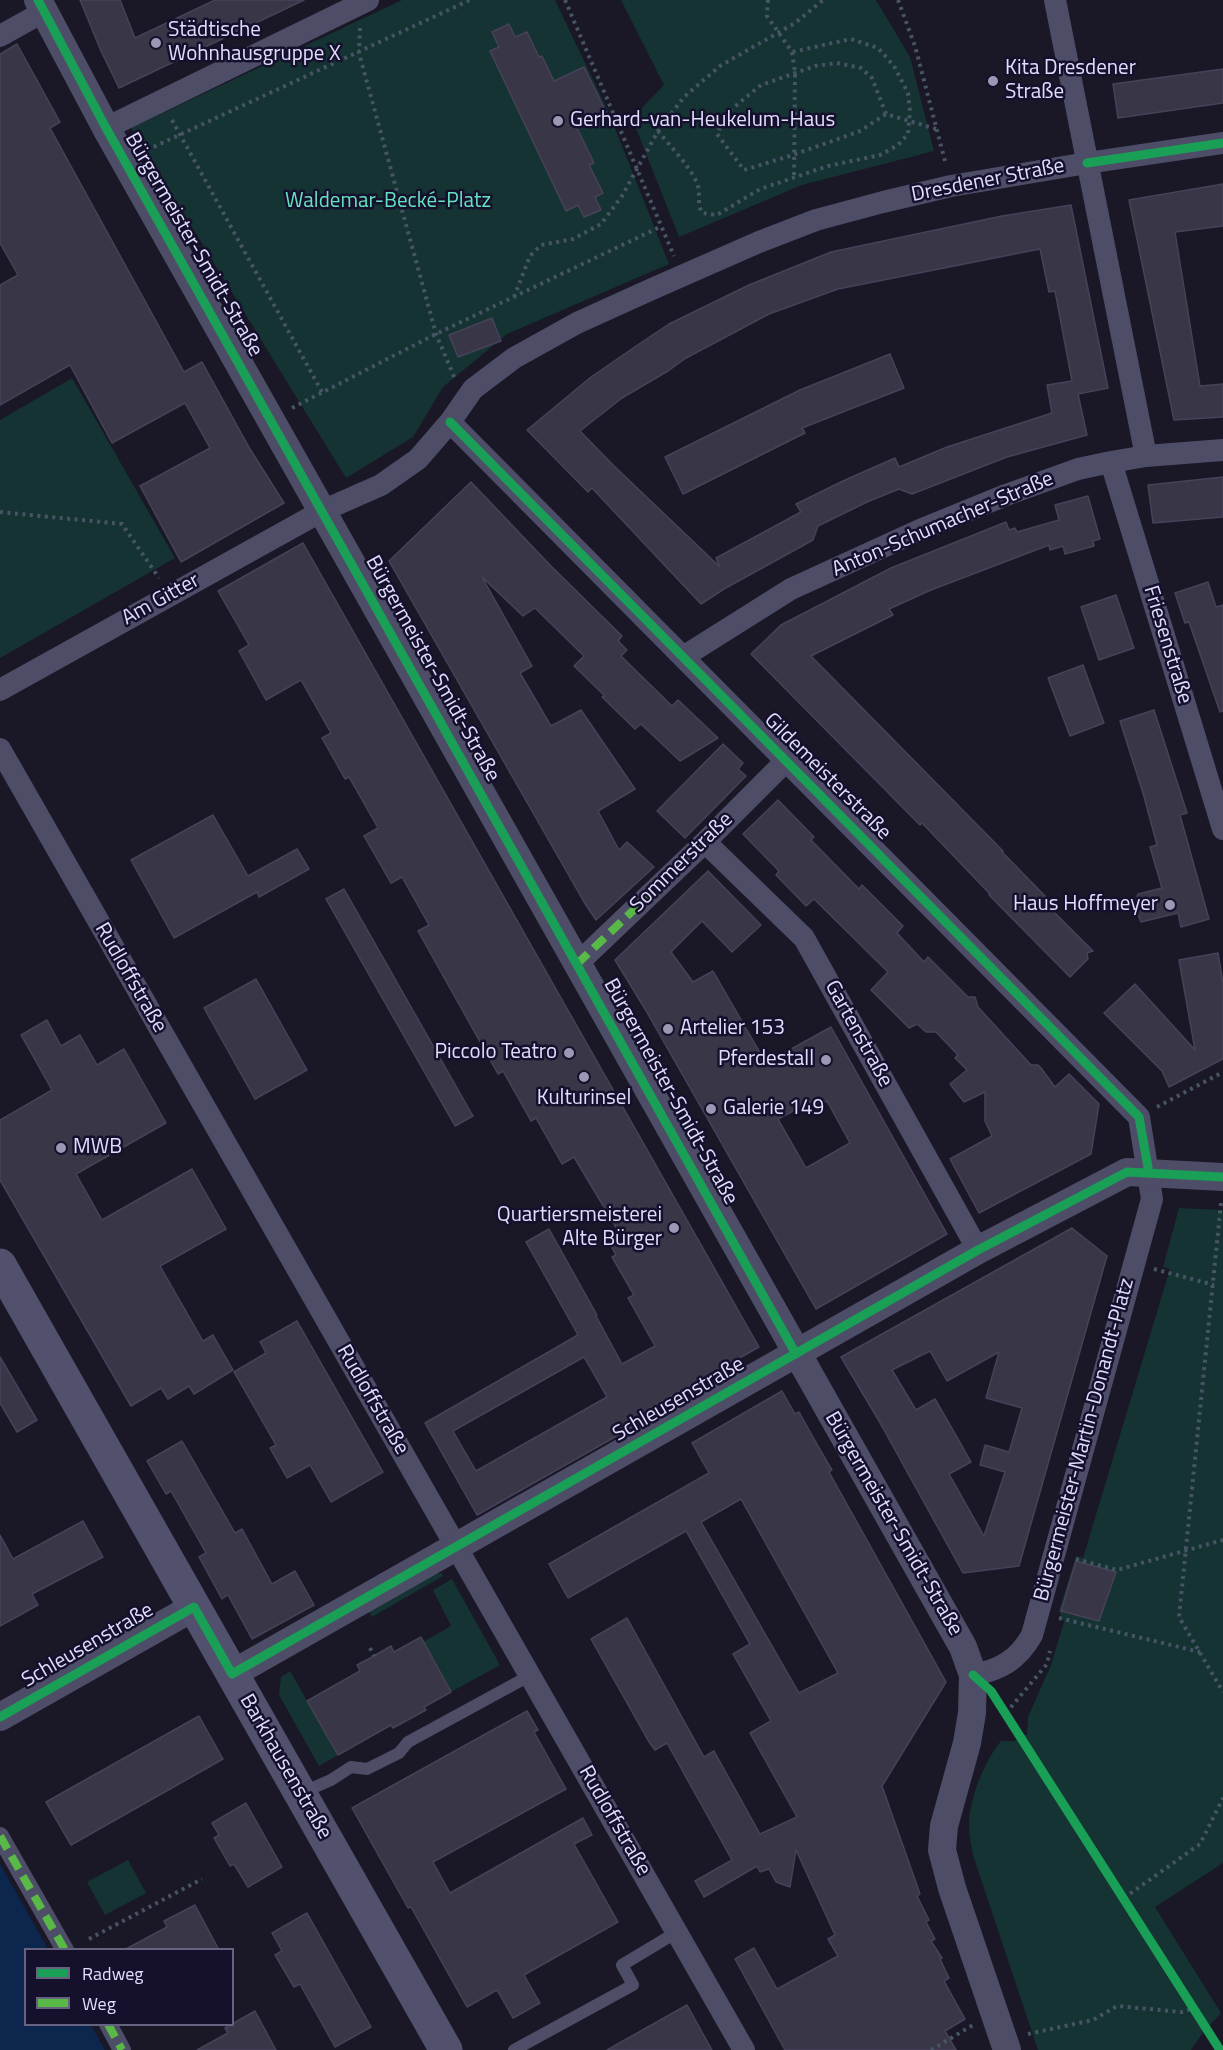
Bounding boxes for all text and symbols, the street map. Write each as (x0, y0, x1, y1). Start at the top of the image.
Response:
place label: Städtische Wohnhausgruppe X (168, 18, 341, 68)
marker: Städtische Wohnhausgruppe X (149, 36, 163, 50)
place label: Kita Dresdener Straße (1005, 56, 1136, 106)
marker: Kita Dresdener Straße (986, 74, 1000, 88)
place label: Gerhard-van-Heukelum-Haus (570, 108, 835, 134)
marker: Gerhard-van-Heukelum-Haus (551, 114, 565, 128)
street label: Bürgermeister-Smidt-Straße (118, 129, 268, 361)
street label: Dresdener Straße (909, 154, 1067, 208)
park label: Waldemar-Becké-Platz (285, 189, 491, 215)
street label: Anton-Schumacher-Straße (828, 467, 1058, 583)
street label: Bürgermeister-Smidt-Straße (359, 552, 505, 786)
street label: Am Gitter (118, 568, 204, 632)
street label: Friesenstraße (1137, 583, 1197, 707)
street label: Gildemeisterstraße (758, 708, 896, 846)
street label: Sommerstraße (625, 808, 739, 918)
place label: Haus Hoffmeyer (1013, 892, 1158, 918)
marker: Haus Hoffmeyer (1163, 898, 1177, 912)
street label: Rudloffstraße (88, 919, 172, 1037)
street label: Bürgermeister-Smidt-Straße (597, 975, 743, 1209)
street label: Gartenstraße (818, 976, 898, 1092)
place label: Artelier 153 (680, 1016, 785, 1042)
marker: Artelier 153 (661, 1022, 675, 1036)
place label: Piccolo Teatro (434, 1040, 557, 1066)
marker: Piccolo Teatro (562, 1046, 576, 1060)
place label: Pferdestall (718, 1047, 814, 1073)
marker: Pferdestall (819, 1053, 833, 1067)
marker: Kulturinsel (577, 1070, 591, 1084)
place label: Kulturinsel (537, 1086, 631, 1112)
place label: Galerie 149 (723, 1096, 824, 1122)
marker: Galerie 149 (704, 1102, 718, 1116)
place label: MWB (73, 1135, 122, 1161)
marker: MWB (54, 1141, 68, 1155)
place label: Quartiersmeisterei Alte Bürger (497, 1203, 662, 1253)
marker: Quartiersmeisterei Alte Bürger (667, 1221, 681, 1235)
street label: Bürgermeister-Martin-Donandt-Platz (1030, 1276, 1140, 1604)
street label: Rudloffstraße (330, 1341, 414, 1459)
street label: Schleusenstraße (609, 1352, 749, 1448)
street label: Bürgermeister-Smidt-Straße (818, 1408, 968, 1640)
street label: Schleusenstraße (18, 1598, 158, 1694)
street label: Barkhausenstraße (233, 1690, 337, 1844)
street label: Rudloffstraße (572, 1762, 656, 1880)
legend (24, 1948, 234, 2026)
text: Radweg (82, 1960, 144, 1987)
text: Weg (82, 1990, 116, 2017)

